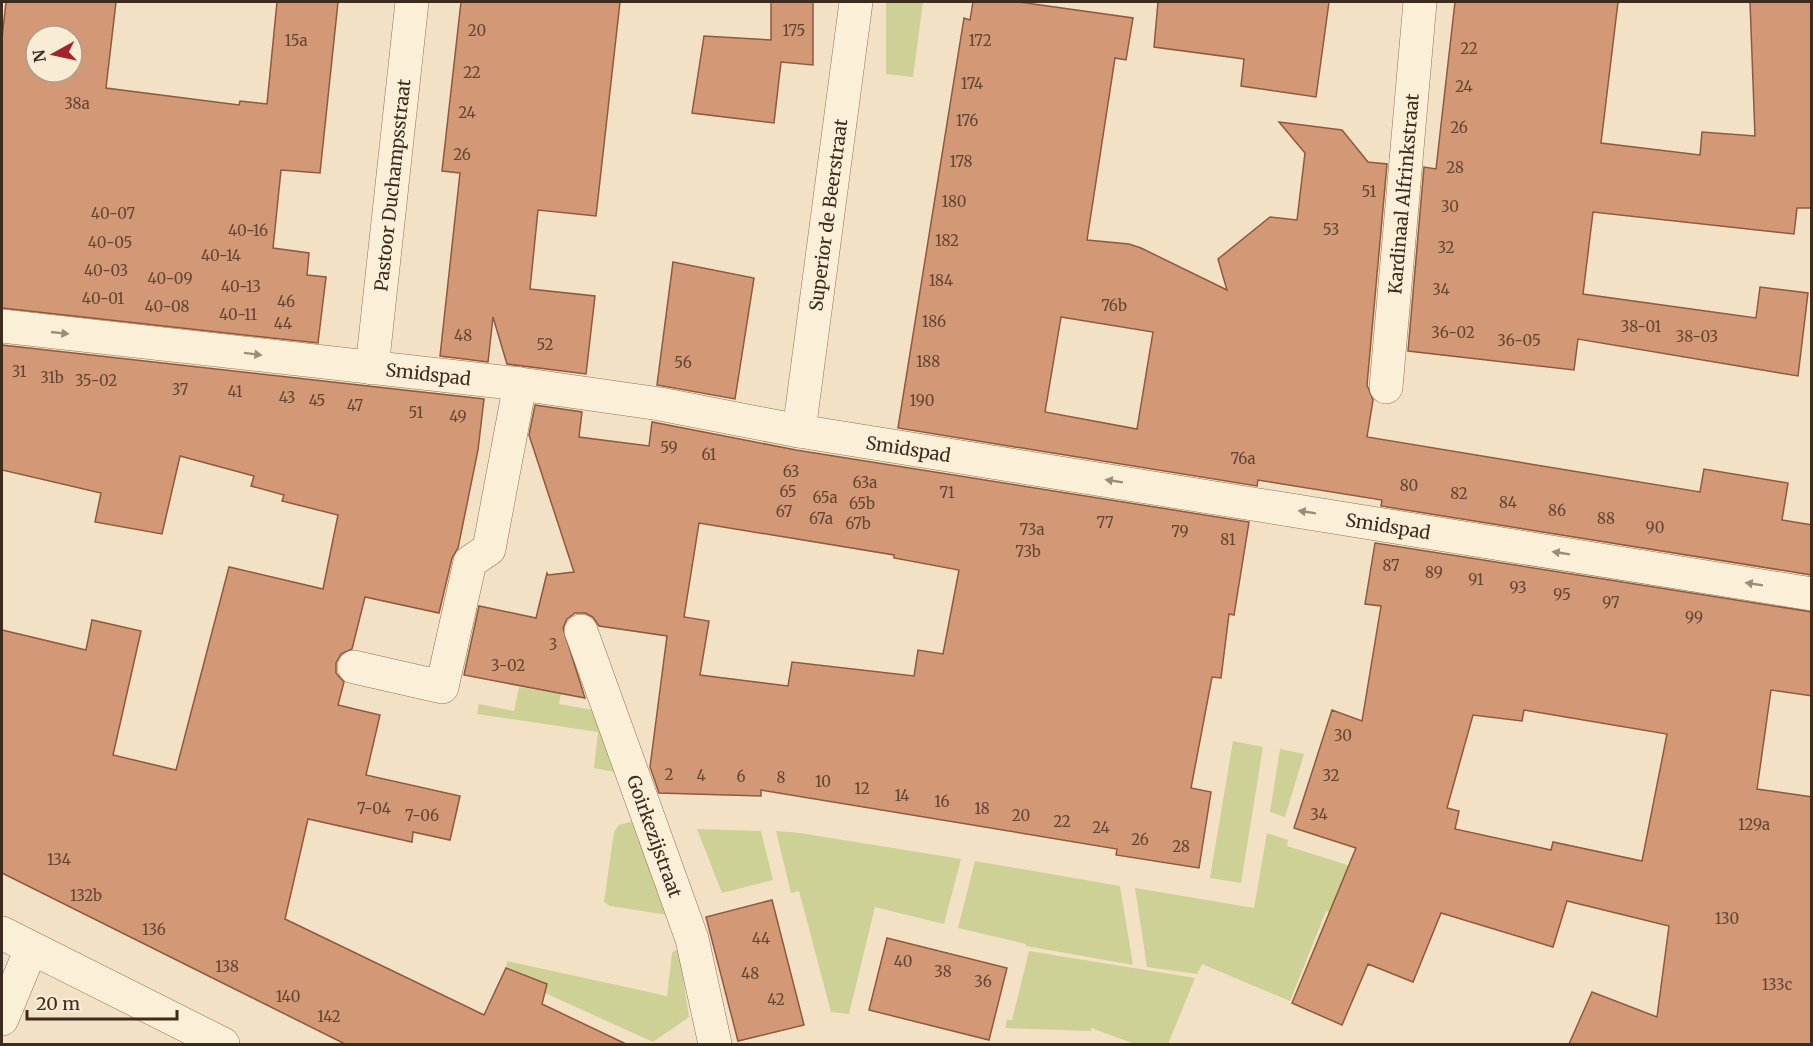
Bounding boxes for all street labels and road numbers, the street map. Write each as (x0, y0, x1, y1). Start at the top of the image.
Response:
street label: Pastoor Duchampsstraat (369, 78, 415, 292)
street label: Kardinaal Alfrinkstraat (1383, 92, 1423, 295)
street label: Superior de Beerstraat (804, 117, 852, 312)
street label: Smidspad (385, 358, 472, 390)
street label: Smidspad (864, 430, 953, 467)
street label: Smidspad (1344, 508, 1432, 544)
street label: Goirkezijstraat (622, 772, 688, 900)

